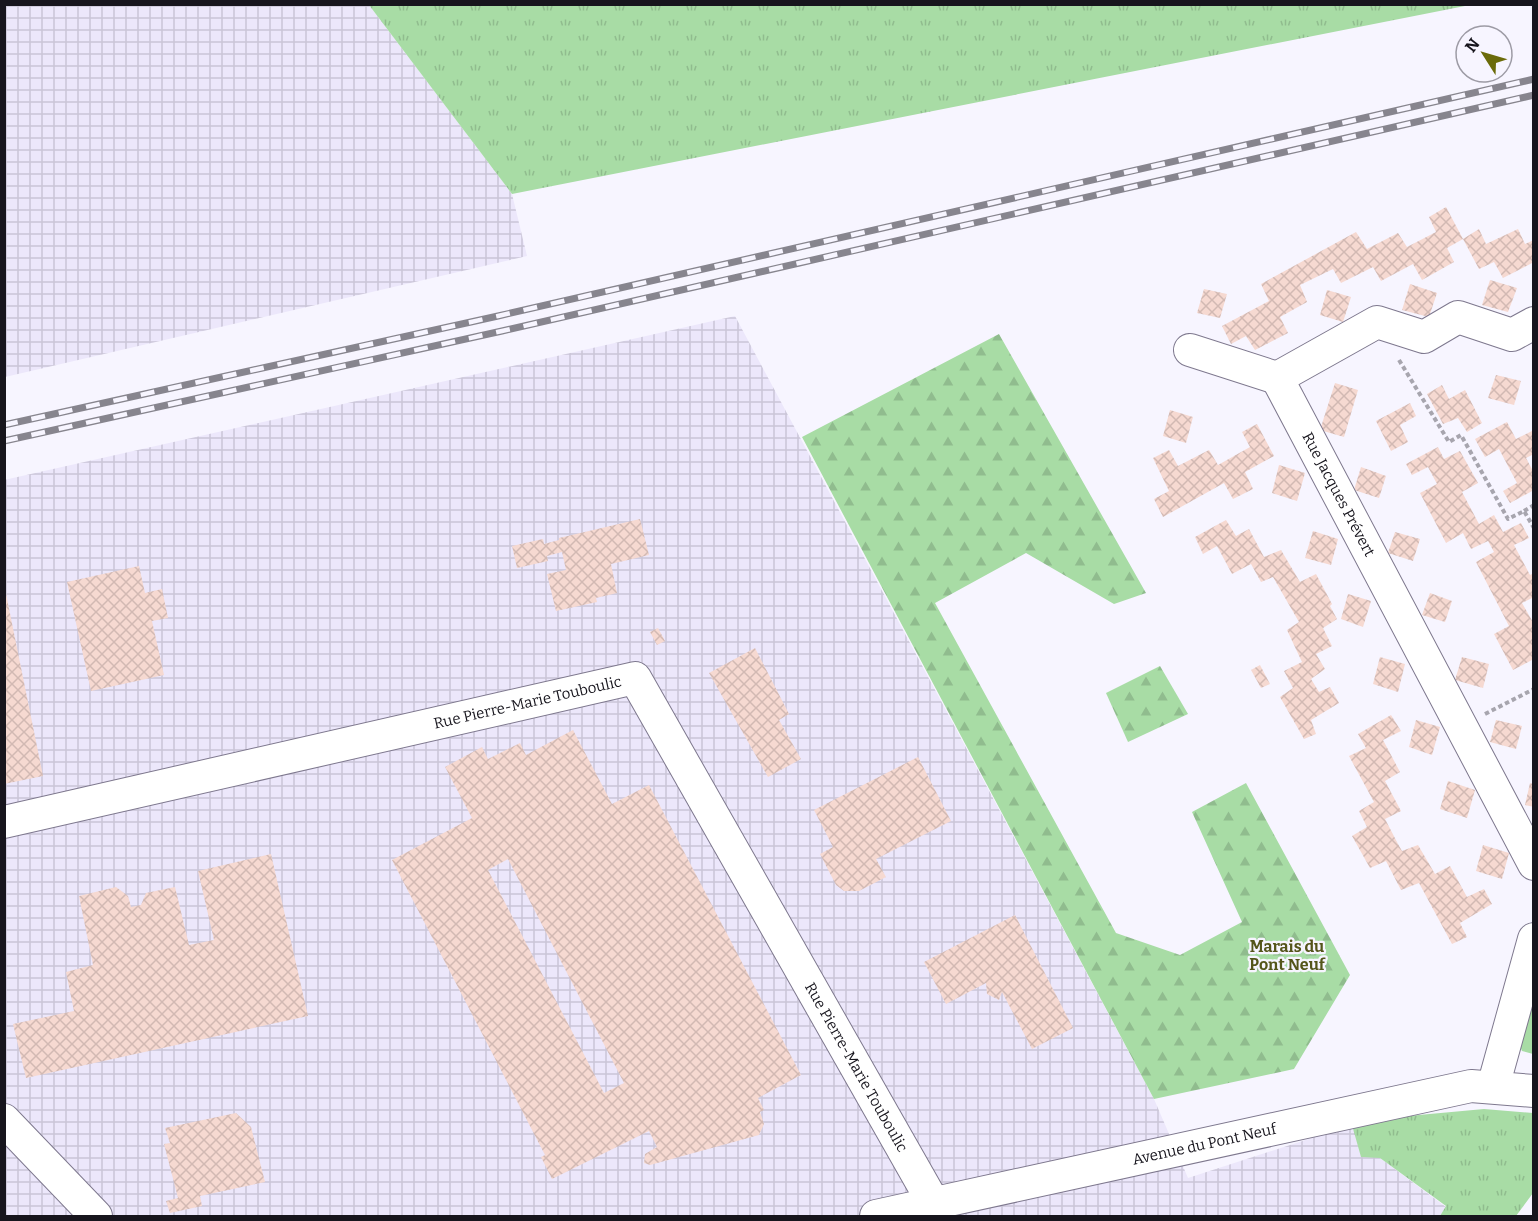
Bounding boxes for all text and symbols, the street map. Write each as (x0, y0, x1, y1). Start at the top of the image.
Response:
north arrow (1454, 24, 1514, 84)
text: N (1461, 35, 1484, 56)
street label: Rue Jacques Prévert (1298, 429, 1379, 560)
street label: Rue Pierre-Marie Touboulic (432, 672, 623, 733)
district label: Marais du Pont Neuf (1249, 937, 1326, 974)
street label: Rue Pierre-Marie Touboulic (801, 979, 912, 1155)
street label: Avenue du Pont Neuf (1131, 1119, 1280, 1169)

